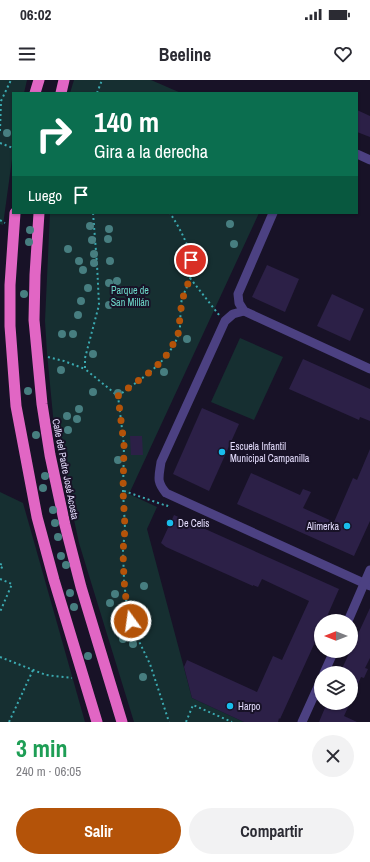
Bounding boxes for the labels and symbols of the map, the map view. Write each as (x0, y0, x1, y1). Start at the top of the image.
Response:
pin (174, 243, 208, 277)
park label: Parque de San Millán (111, 284, 149, 309)
street label: Calle del Padre José Acosta (49, 418, 82, 521)
place label: Escuela Infantil Municipal Campanilla (230, 440, 310, 465)
marker: Escuela Infantil Municipal Campanilla (217, 447, 227, 457)
place label: De Celis (178, 517, 209, 530)
marker: De Celis (165, 518, 175, 528)
place label: Alimerka (306, 520, 339, 533)
marker: Alimerka (342, 521, 352, 531)
position arrow (110, 600, 152, 642)
north arrow (314, 614, 358, 658)
place label: Harpo (238, 700, 261, 713)
marker: Harpo (225, 701, 235, 711)

